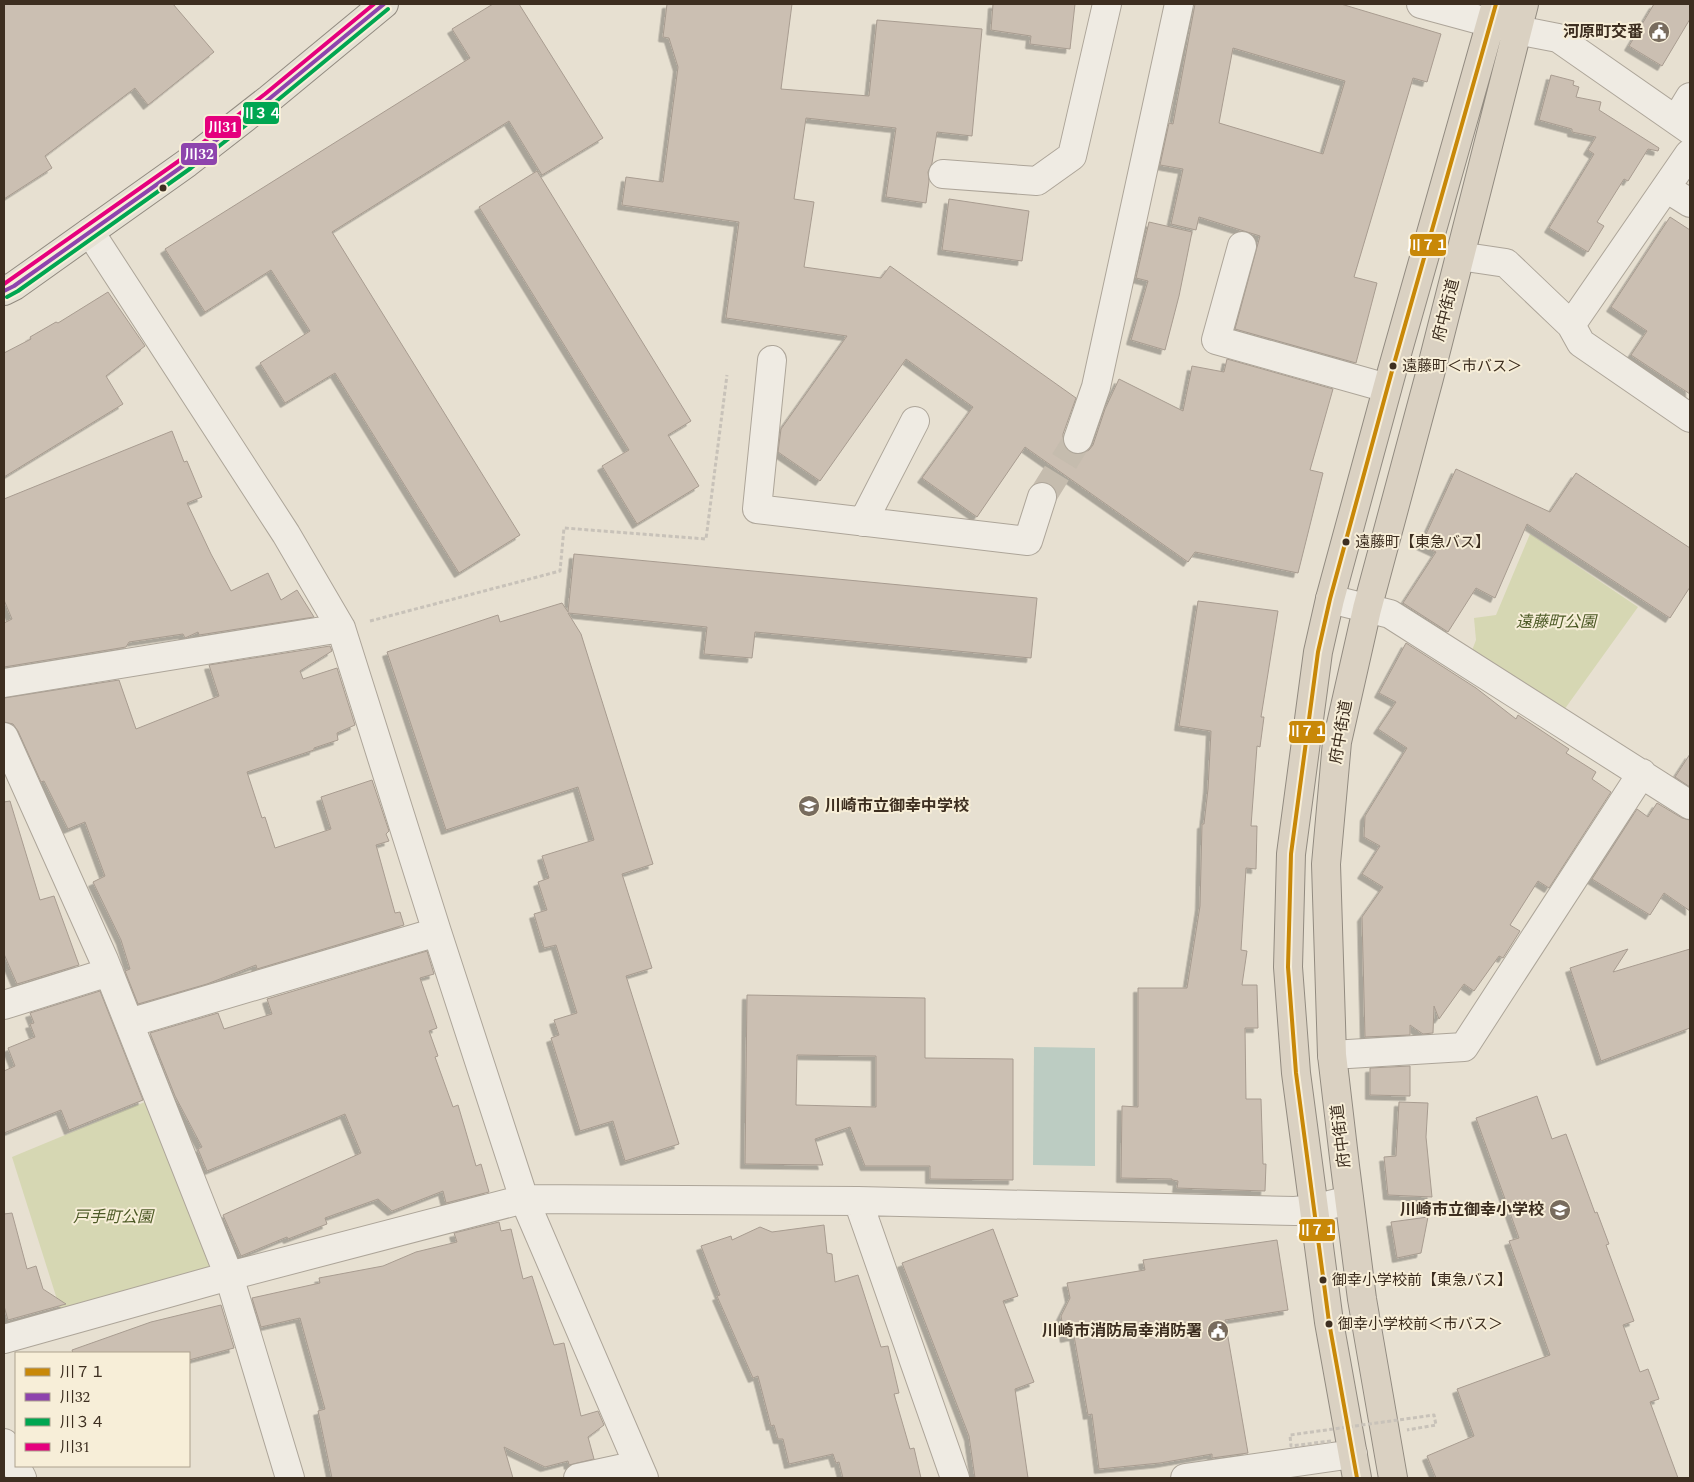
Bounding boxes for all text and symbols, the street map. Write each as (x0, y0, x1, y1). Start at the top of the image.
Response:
place label: 河原町交番 (1563, 20, 1643, 44)
public building icon: 河原町交番 (1647, 20, 1671, 44)
line badge: 川３４ (242, 101, 280, 125)
text: 川３４ (240, 103, 282, 124)
line badge: 川31 (204, 115, 242, 139)
text: 川31 (208, 117, 238, 138)
line badge: 川32 (180, 142, 218, 166)
text: 川32 (184, 144, 214, 165)
unlabelled marker (158, 183, 168, 193)
line badge: 川７１ (1409, 233, 1447, 257)
text: 川７１ (1407, 235, 1449, 256)
street label: 府中街道 (1427, 276, 1465, 344)
place label: 遠藤町＜市バス＞ (1402, 355, 1522, 378)
marker: 遠藤町＜市バス＞ (1388, 361, 1398, 371)
place label: 遠藤町【東急バス】 (1355, 531, 1490, 554)
marker: 遠藤町【東急バス】 (1341, 537, 1351, 547)
park label: 遠藤町公園 (1516, 610, 1598, 634)
street label: 府中街道 (1324, 698, 1358, 766)
line badge: 川７１ (1288, 720, 1326, 744)
text: 川７１ (1286, 721, 1328, 742)
school or university icon: 川崎市立御幸中学校 (797, 794, 821, 818)
place label: 川崎市立御幸中学校 (825, 794, 969, 818)
street label: 府中街道 (1325, 1103, 1357, 1169)
place label: 川崎市立御幸小学校 (1400, 1198, 1544, 1222)
school or university icon: 川崎市立御幸小学校 (1548, 1198, 1572, 1222)
park label: 戸手町公園 (73, 1205, 155, 1229)
line badge: 川７１ (1298, 1218, 1336, 1242)
text: 川７１ (1296, 1220, 1338, 1241)
place label: 御幸小学校前【東急バス】 (1332, 1269, 1512, 1292)
marker: 御幸小学校前【東急バス】 (1318, 1275, 1328, 1285)
place label: 御幸小学校前＜市バス＞ (1338, 1313, 1503, 1336)
place label: 川崎市消防局幸消防署 (1042, 1319, 1202, 1343)
public building icon: 川崎市消防局幸消防署 (1206, 1319, 1230, 1343)
marker: 御幸小学校前＜市バス＞ (1324, 1319, 1334, 1329)
legend (15, 1352, 190, 1467)
text: 川７１ (60, 1361, 105, 1384)
text: 川32 (60, 1386, 90, 1409)
text: 川３４ (60, 1411, 105, 1434)
text: 川31 (60, 1436, 90, 1459)

